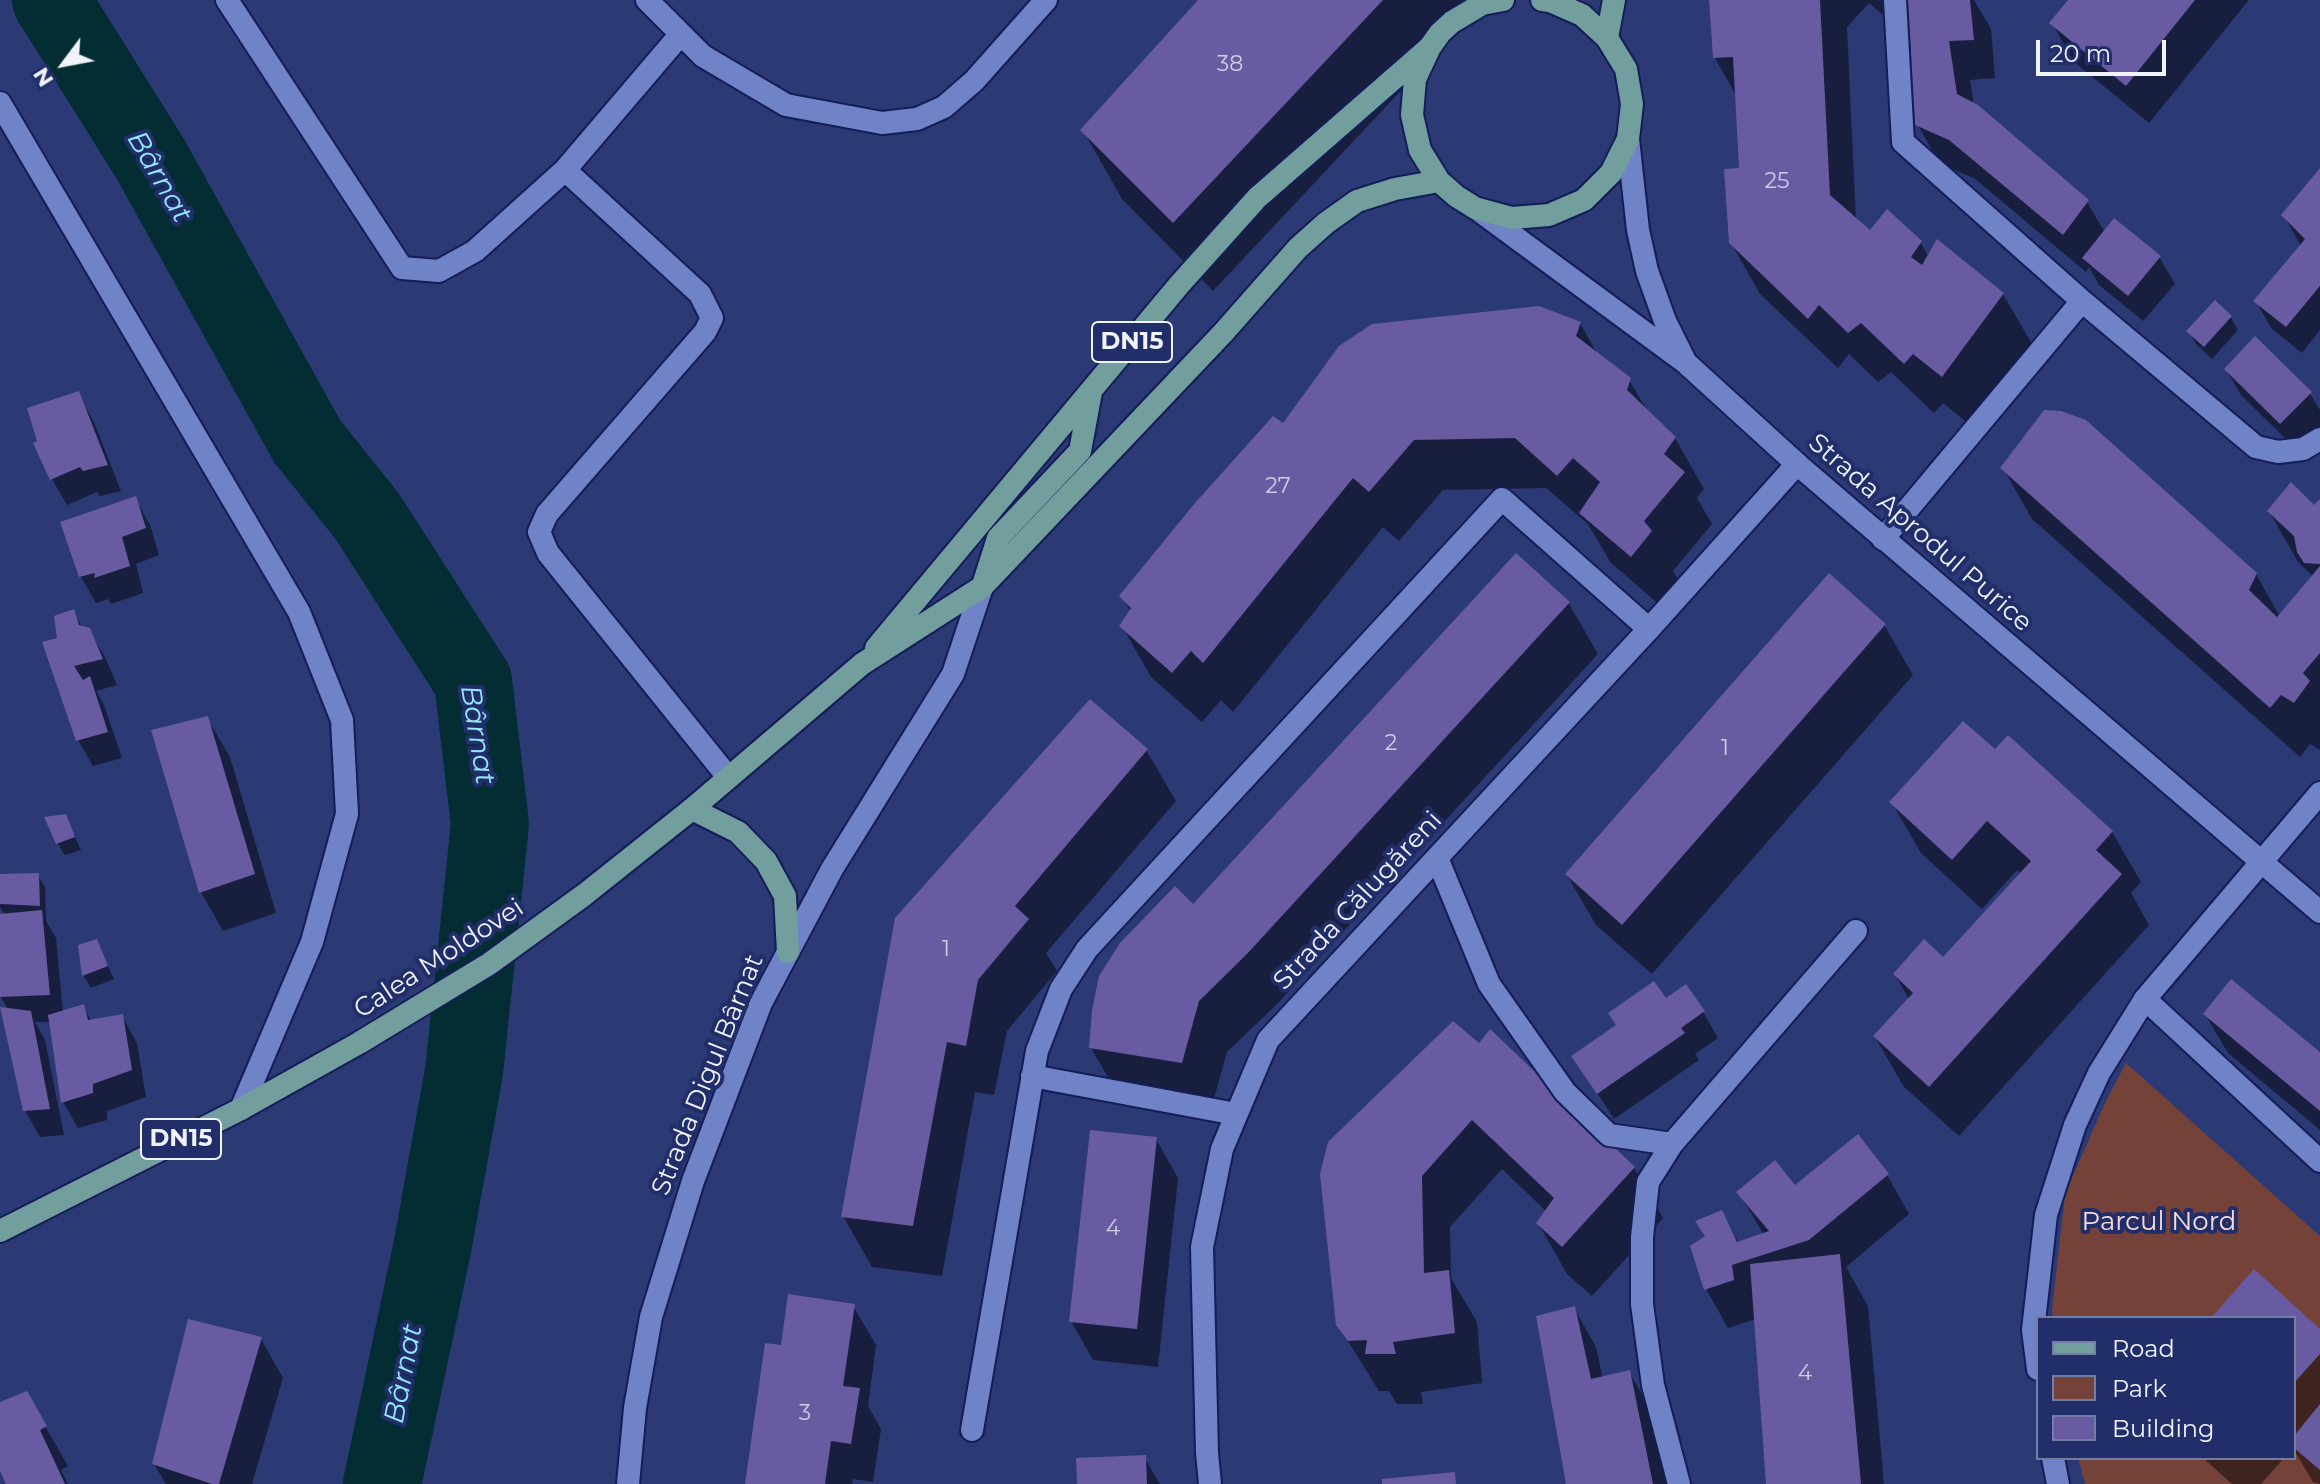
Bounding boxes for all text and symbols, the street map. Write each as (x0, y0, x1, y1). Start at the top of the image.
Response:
north arrow (24, 24, 104, 104)
scale bar (2040, 24, 2170, 74)
text: 20 m (2050, 39, 2111, 68)
house number: 38 (1217, 52, 1243, 78)
text: N (27, 62, 59, 92)
water label: Bârnat (119, 125, 199, 229)
house number: 25 (1765, 169, 1789, 195)
road number: DN15 (1092, 322, 1172, 362)
street label: Strada Aprodul Purice (1802, 427, 2038, 639)
house number: 27 (1265, 474, 1291, 500)
water label: Bârnat (453, 683, 501, 787)
house number: 2 (1385, 731, 1397, 757)
house number: 1 (1721, 736, 1729, 762)
street label: Strada Călugăreni (1267, 805, 1449, 997)
street label: Calea Moldovei (348, 893, 530, 1025)
house number: 1 (942, 937, 950, 963)
street label: Strada Digul Bârnat (645, 950, 771, 1200)
road number: DN15 (141, 1119, 221, 1159)
park label: Parcul Nord (2082, 1206, 2236, 1238)
house number: 4 (1106, 1216, 1120, 1242)
legend (2036, 1316, 2296, 1460)
water label: Bârnat (378, 1322, 430, 1426)
text: Road (2112, 1334, 2175, 1363)
house number: 4 (1798, 1361, 1812, 1387)
text: Park (2112, 1374, 2167, 1403)
house number: 3 (799, 1401, 811, 1427)
text: Building (2112, 1414, 2215, 1443)

